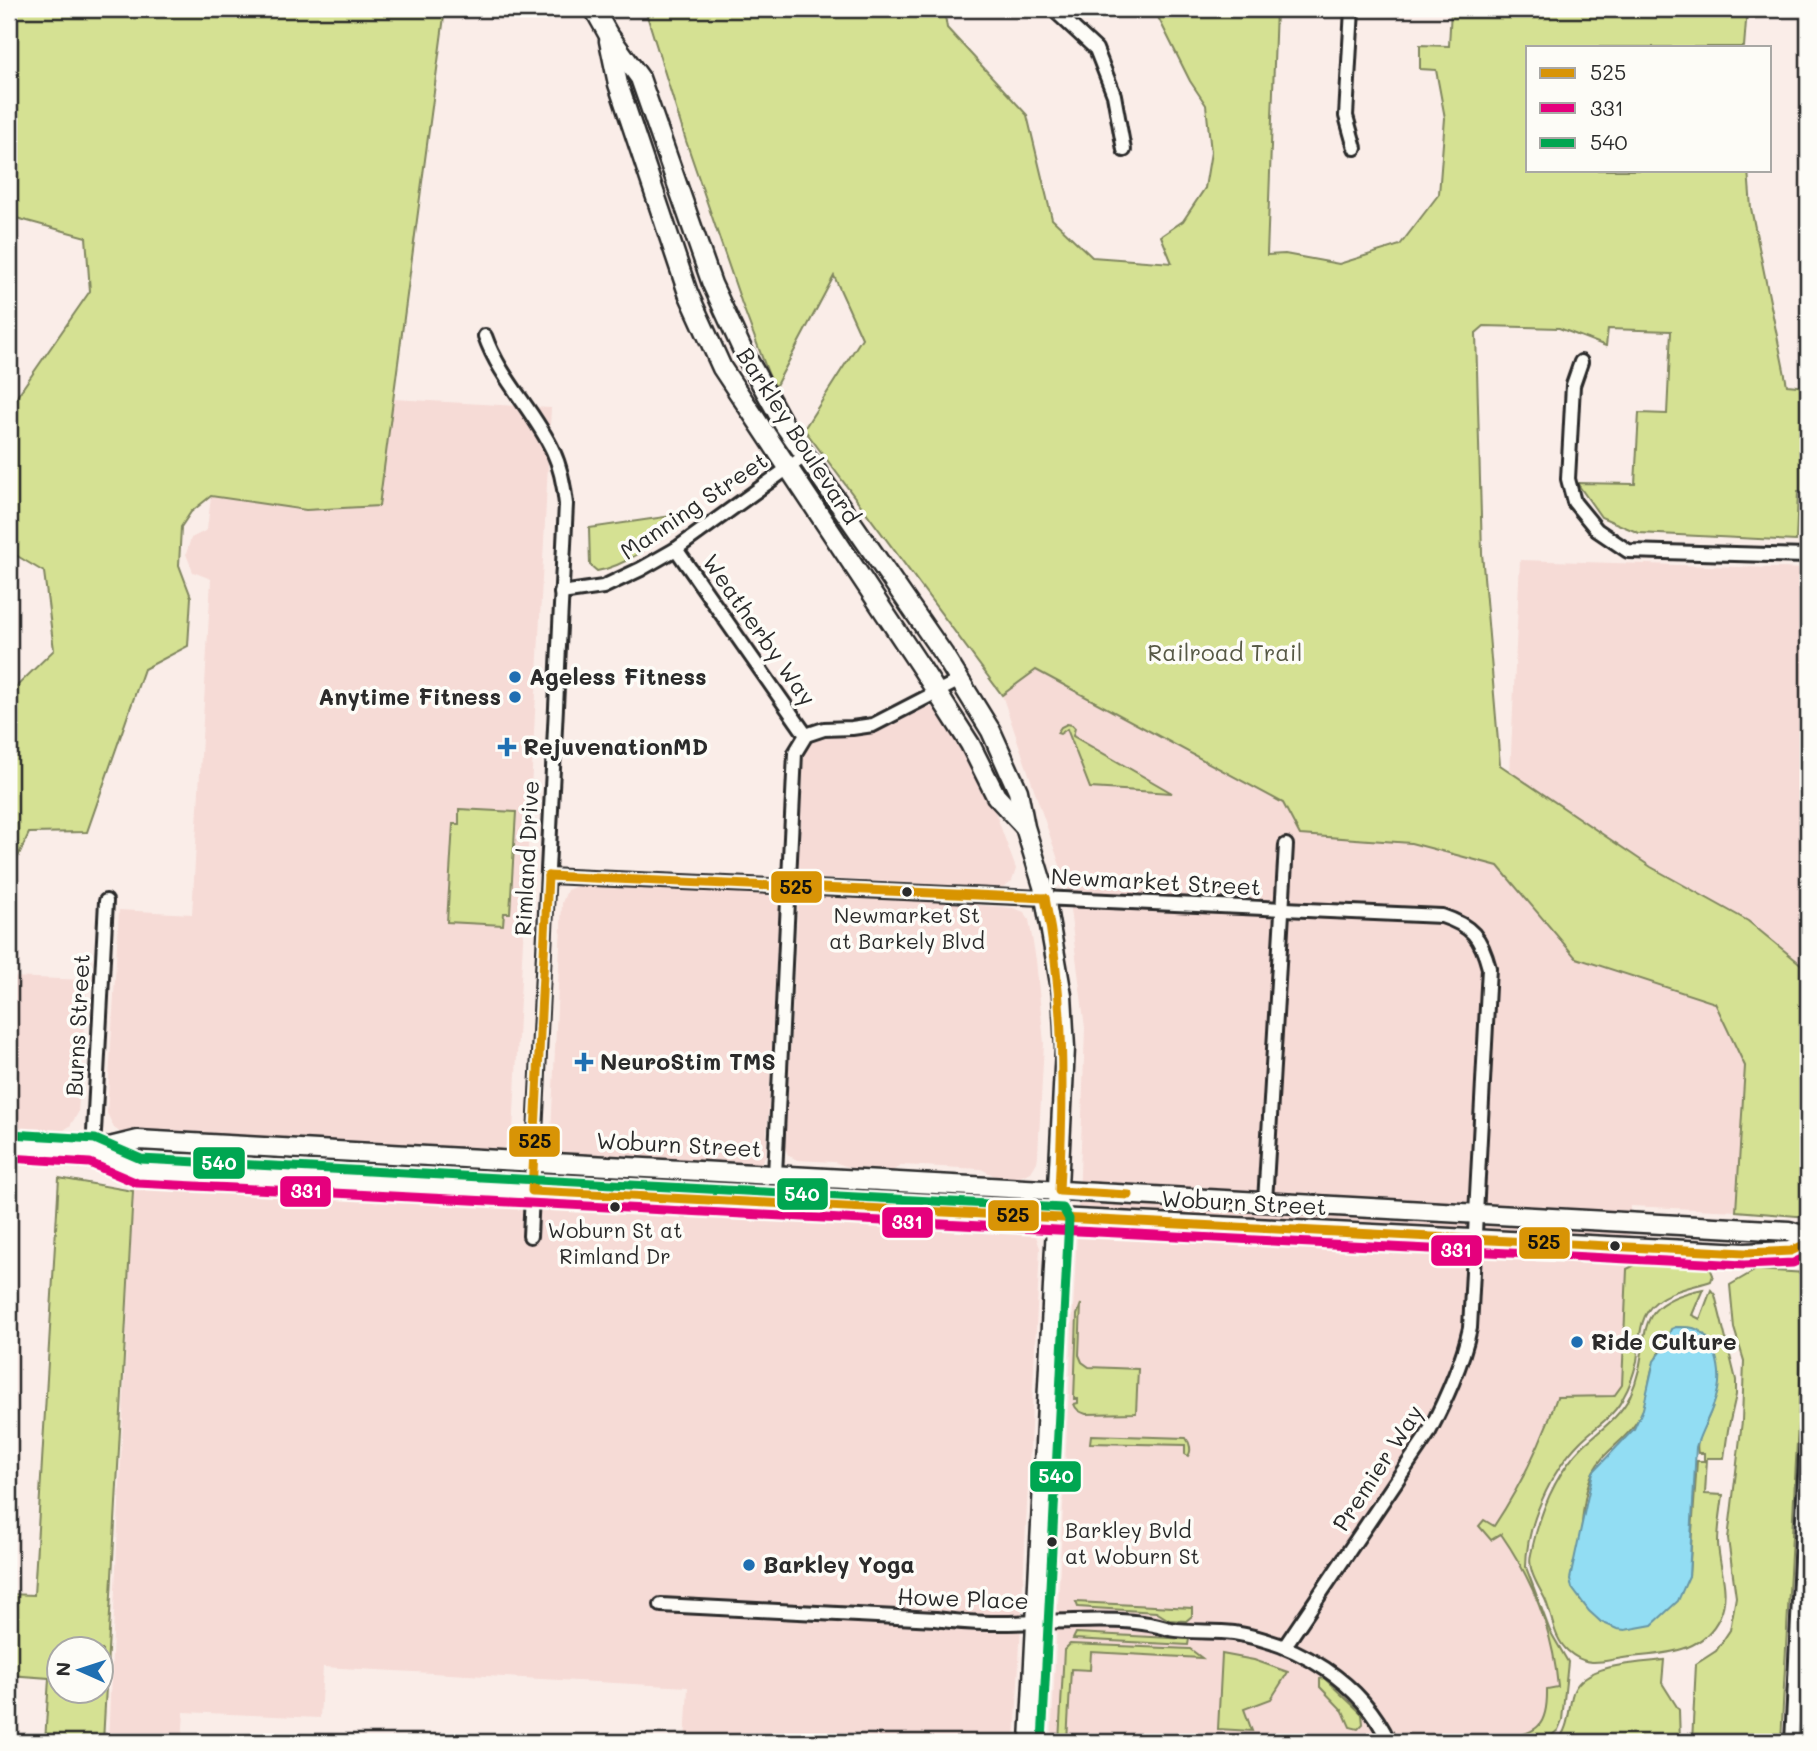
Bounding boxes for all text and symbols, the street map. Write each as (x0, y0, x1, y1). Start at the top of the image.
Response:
legend (1526, 46, 1772, 172)
text: 525 (1590, 58, 1626, 85)
text: 331 (1590, 94, 1624, 121)
text: 540 (1590, 128, 1628, 155)
street label: Barkley Boulevard (730, 341, 867, 530)
street label: Manning Street (614, 445, 773, 566)
street label: Weatherby Way (696, 548, 823, 711)
park label: Railroad Trail (1148, 637, 1302, 667)
place label: Ageless Fitness (529, 661, 707, 691)
marker: Ageless Fitness (507, 669, 523, 685)
place label: Anytime Fitness (318, 681, 501, 711)
marker: Anytime Fitness (507, 689, 523, 705)
place label: RejuvenationMD (523, 731, 708, 761)
marker: RejuvenationMD (497, 737, 517, 757)
street label: Rimland Drive (507, 779, 545, 936)
street label: Newmarket Street (1050, 861, 1262, 901)
line badge: 525 (770, 870, 823, 904)
text: 525 (780, 874, 812, 899)
marker: Newmarket St at Barkely Blvd (900, 885, 914, 899)
place label: Newmarket St at Barkely Blvd (829, 901, 985, 954)
street label: Burns Street (58, 953, 96, 1097)
place label: NeuroStim TMS (600, 1046, 776, 1076)
marker: NeuroStim TMS (574, 1052, 594, 1072)
line badge: 525 (508, 1125, 561, 1158)
street label: Woburn Street (595, 1125, 763, 1163)
text: 525 (519, 1128, 551, 1153)
line badge: 540 (192, 1146, 246, 1180)
text: 540 (201, 1150, 237, 1175)
line badge: 331 (279, 1175, 332, 1208)
line badge: 540 (776, 1177, 829, 1211)
text: 331 (290, 1178, 322, 1203)
text: 540 (784, 1181, 820, 1206)
street label: Woburn Street (1160, 1183, 1328, 1221)
line badge: 525 (987, 1199, 1040, 1232)
marker: Woburn St at Rimland Dr (608, 1200, 622, 1214)
text: 525 (997, 1202, 1029, 1227)
line badge: 331 (881, 1206, 934, 1239)
text: 331 (891, 1209, 923, 1234)
place label: Woburn St at Rimland Dr (548, 1216, 682, 1269)
line badge: 525 (1518, 1226, 1571, 1260)
text: 525 (1528, 1229, 1560, 1254)
line badge: 331 (1430, 1234, 1483, 1267)
text: 331 (1440, 1237, 1472, 1262)
unlabelled marker (1608, 1239, 1622, 1253)
place label: Ride Culture (1591, 1326, 1737, 1356)
marker: Ride Culture (1569, 1334, 1585, 1350)
street label: Premier Way (1325, 1399, 1429, 1536)
line badge: 540 (1029, 1460, 1082, 1493)
text: 540 (1038, 1463, 1074, 1488)
place label: Barkley Bvld at Woburn St (1065, 1516, 1200, 1569)
marker: Barkley Bvld at Woburn St (1045, 1535, 1059, 1549)
place label: Barkley Yoga (763, 1549, 915, 1579)
marker: Barkley Yoga (741, 1557, 757, 1573)
street label: Howe Place (897, 1581, 1029, 1615)
north arrow (46, 1636, 116, 1706)
text: N (50, 1661, 75, 1677)

